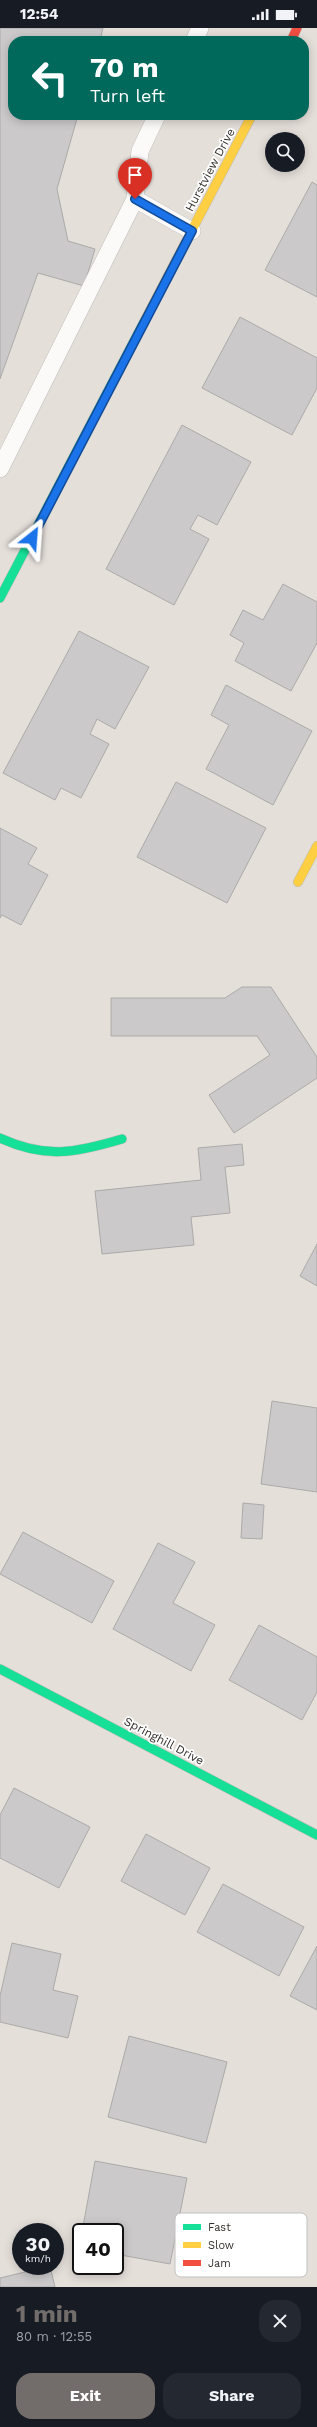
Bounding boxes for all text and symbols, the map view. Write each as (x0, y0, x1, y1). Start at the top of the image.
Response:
text: 12:54 (20, 5, 58, 23)
text: 70 m (90, 51, 159, 84)
icon: left (24, 52, 76, 104)
text: Turn left (90, 85, 165, 106)
street label: Hurstview Drive (182, 126, 238, 214)
map controls (265, 132, 305, 172)
button: search (265, 132, 305, 172)
pin (118, 158, 152, 199)
icon: arrive (124, 164, 146, 186)
position arrow (11, 517, 53, 559)
street label: Springhill Drive (122, 1714, 206, 1768)
legend (175, 2213, 307, 2277)
text: Fast (208, 2221, 231, 2234)
speed limit sign: 40 (72, 2223, 124, 2275)
text: 30 (26, 2232, 50, 2256)
text: Slow (208, 2239, 234, 2252)
text: km/h (25, 2253, 51, 2264)
text: Jam (208, 2257, 231, 2270)
text: 1 min (16, 2300, 78, 2328)
button: close (259, 2300, 301, 2342)
text: 80 m · 12:55 (16, 2329, 92, 2344)
button: Exit (16, 2373, 155, 2419)
button: Share (163, 2373, 301, 2419)

